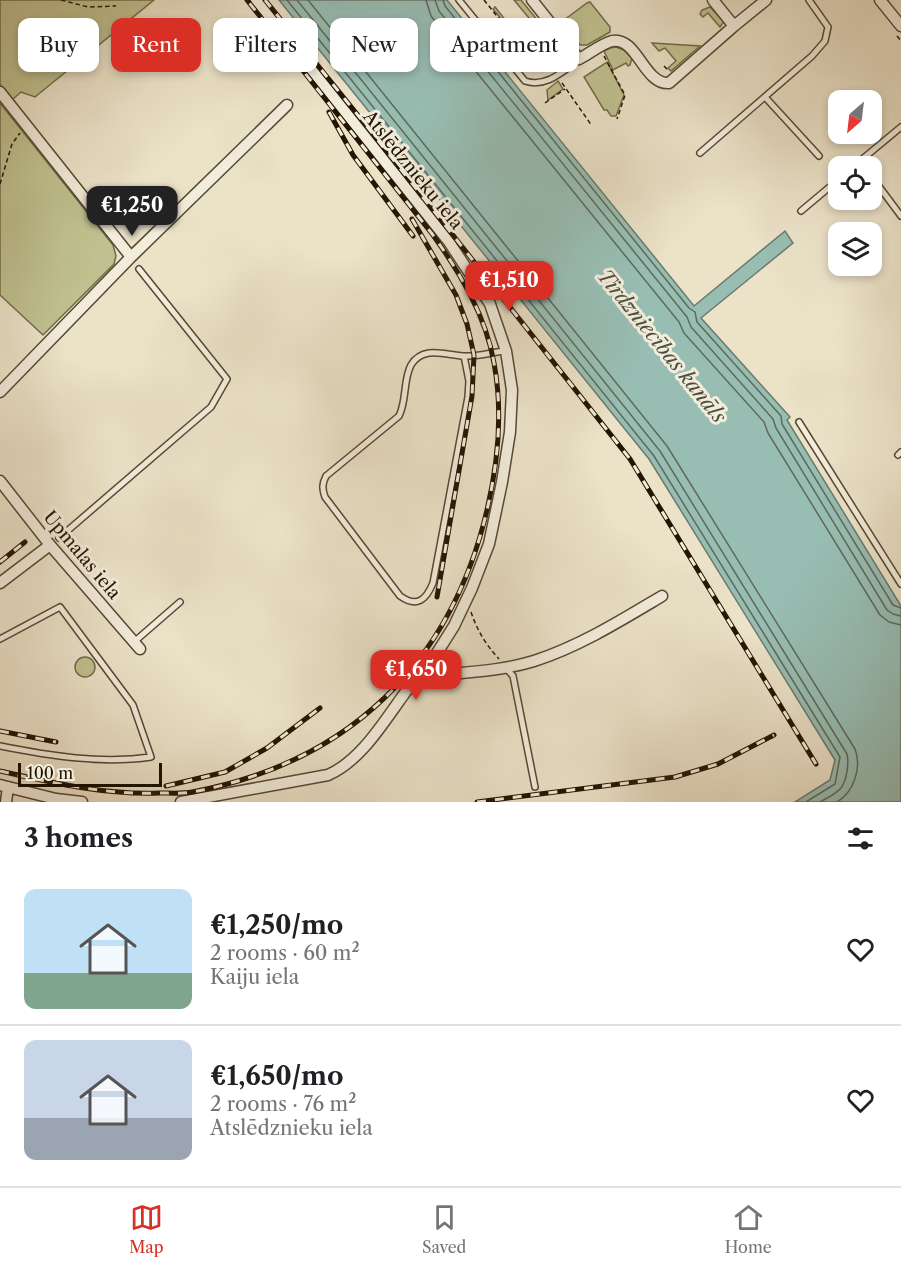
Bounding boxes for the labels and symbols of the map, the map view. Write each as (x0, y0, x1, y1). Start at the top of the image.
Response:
north arrow (828, 90, 882, 144)
street label: Atslēdznieku iela (358, 105, 468, 234)
pin: €1,250 (83, 186, 181, 237)
pin: €1,510 (460, 261, 558, 312)
water label: Tirdzniecības kanāls (593, 264, 732, 428)
street label: Upmalas iela (39, 506, 126, 604)
pin: €1,650 (367, 650, 465, 701)
scale bar (18, 760, 162, 788)

